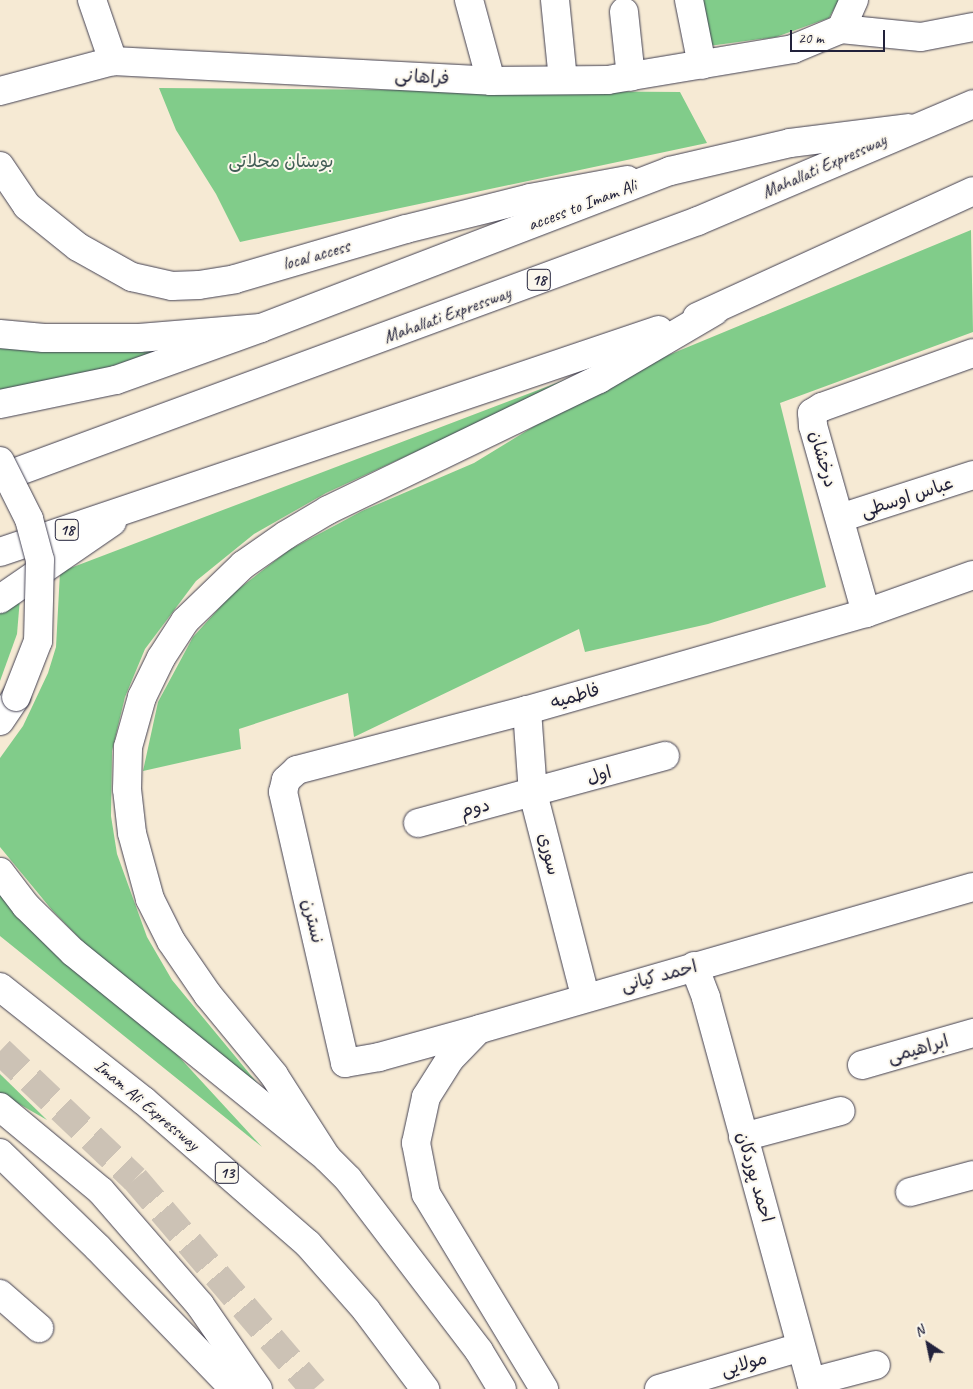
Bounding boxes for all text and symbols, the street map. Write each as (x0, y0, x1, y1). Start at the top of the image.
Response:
scale bar (793, 20, 888, 52)
text: 20 m (798, 29, 824, 48)
street label: فراهانی (394, 65, 450, 89)
street label: Mahallati Expressway (759, 129, 889, 203)
park label: بوستان محلاتی (229, 150, 333, 172)
street label: access to Imam Ali (524, 174, 640, 236)
street label: local access (280, 235, 352, 275)
road number: 18 (526, 266, 552, 294)
street label: Mahallati Expressway (381, 282, 513, 348)
street label: درخشان (805, 428, 841, 490)
street label: عباس اوسطی (858, 472, 956, 522)
road number: 18 (54, 516, 80, 544)
street label: فاطمیه (548, 679, 602, 713)
street label: اول (584, 761, 614, 789)
street label: دوم (458, 794, 492, 822)
street label: سوری (533, 831, 565, 877)
street label: نسترن (297, 897, 329, 945)
street label: احمد کیانی (619, 955, 699, 997)
street label: ابراهیمی (885, 1030, 951, 1068)
street label: Imam Ali Expressway (90, 1055, 204, 1155)
street label: احمد پوردکان (732, 1129, 778, 1225)
road number: 13 (214, 1160, 240, 1186)
north arrow (903, 1319, 953, 1369)
text: N (911, 1322, 928, 1341)
street label: مولایی (718, 1347, 770, 1381)

